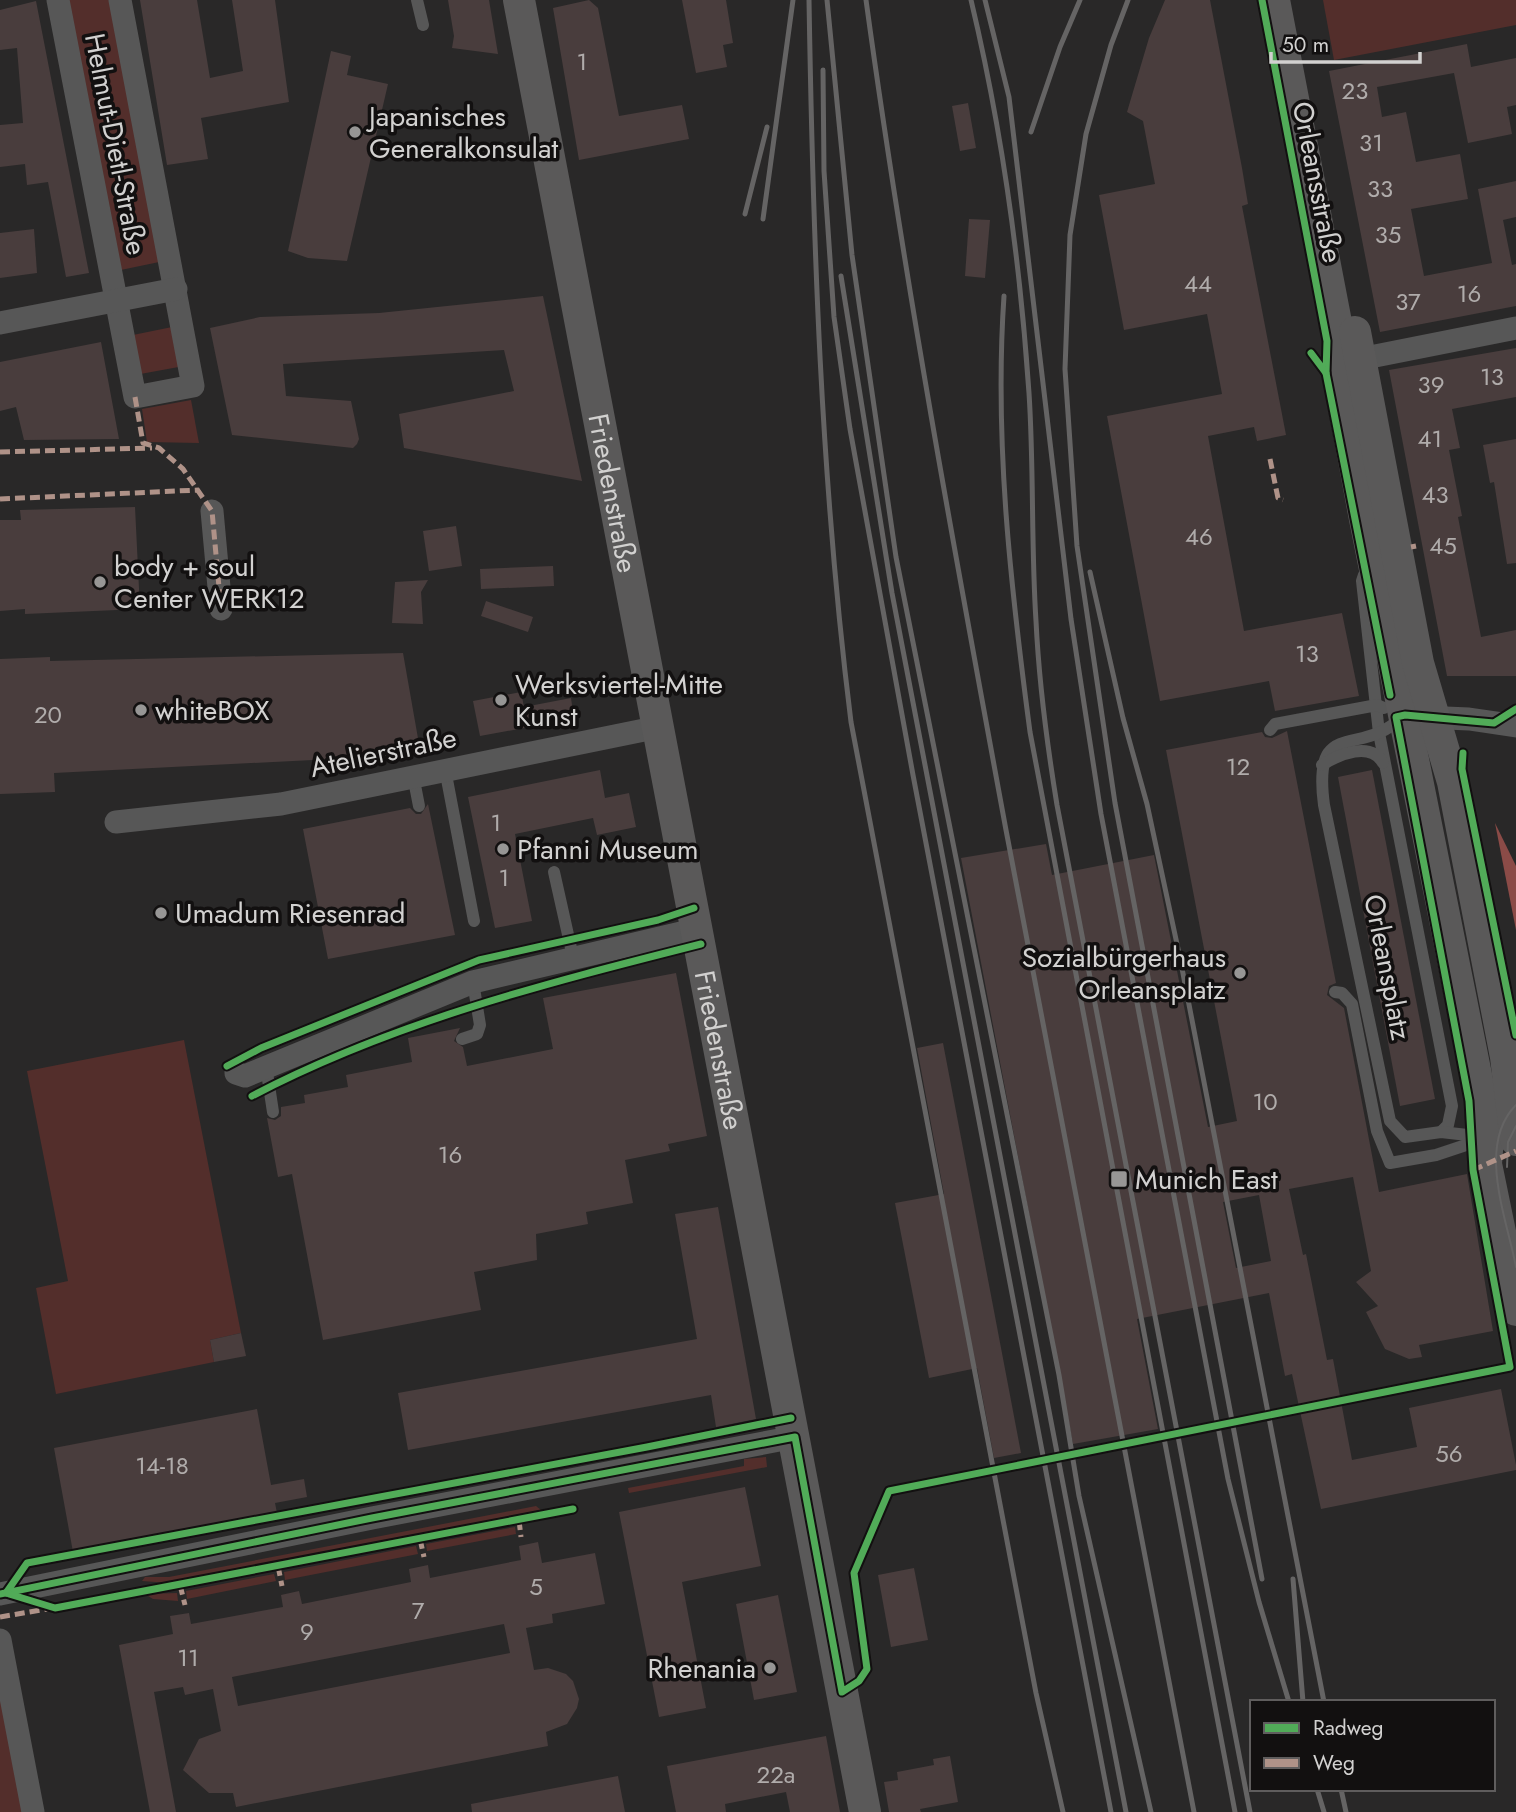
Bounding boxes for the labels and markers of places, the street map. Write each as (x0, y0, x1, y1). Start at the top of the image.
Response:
place label: Japanisches Generalkonsulat (365, 96, 559, 169)
marker: Japanisches Generalkonsulat (347, 124, 363, 140)
place label: body + soul Center WERK12 (114, 546, 305, 619)
marker: body + soul Center WERK12 (92, 574, 108, 590)
place label: Werksviertel-Mitte Kunst (515, 664, 723, 737)
place label: whiteBOX (155, 690, 270, 731)
marker: Werksviertel-Mitte Kunst (493, 692, 509, 708)
marker: whiteBOX (133, 702, 149, 718)
place label: Pfanni Museum (517, 829, 699, 870)
marker: Pfanni Museum (495, 841, 511, 857)
place label: Umadum Riesenrad (175, 893, 406, 934)
marker: Umadum Riesenrad (153, 905, 169, 921)
place label: Sozialbürgerhaus Orleansplatz (1022, 937, 1226, 1010)
marker: Sozialbürgerhaus Orleansplatz (1232, 965, 1248, 981)
place label: Munich East (1135, 1159, 1278, 1200)
marker: Munich East (1109, 1169, 1129, 1189)
place label: Rhenania (648, 1648, 756, 1689)
marker: Rhenania (762, 1660, 778, 1676)

